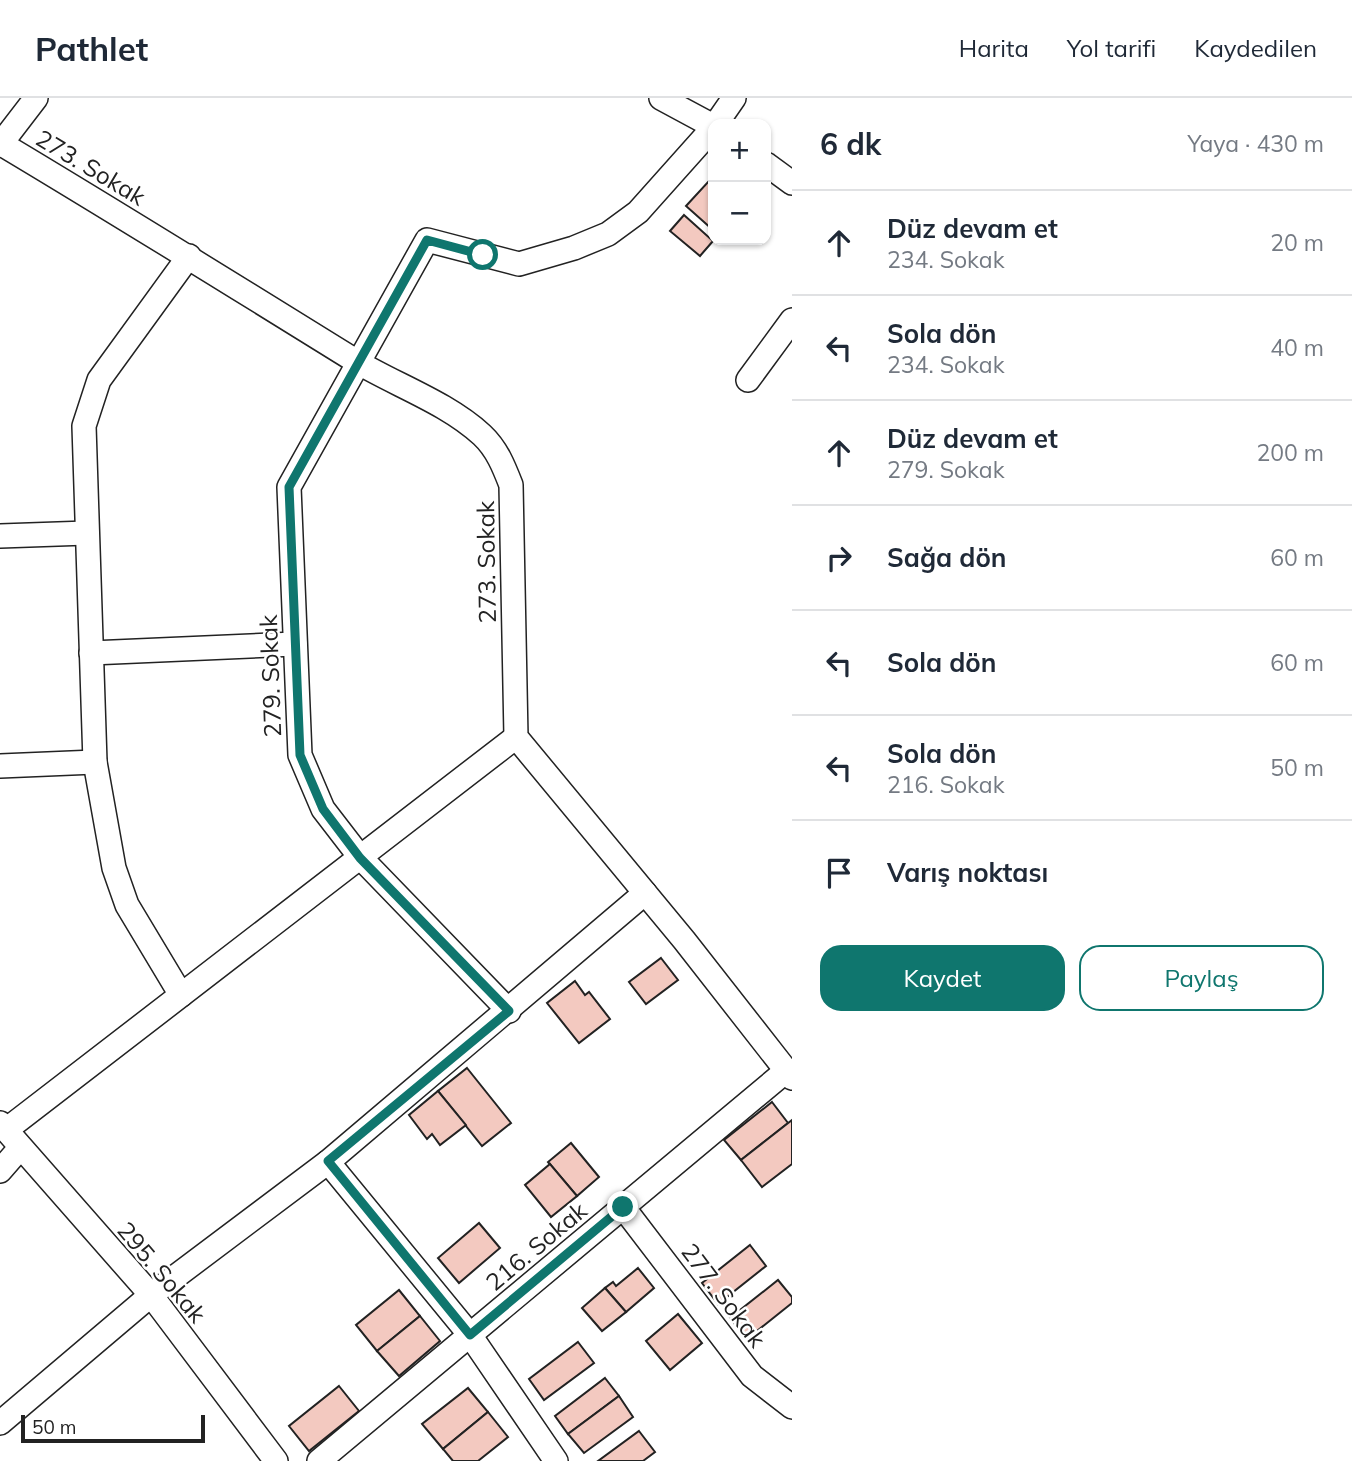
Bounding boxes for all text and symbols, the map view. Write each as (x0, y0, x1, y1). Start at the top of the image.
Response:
text: Pathlet (35, 28, 148, 69)
text: Harita (959, 33, 1029, 63)
text: Yol tarifi (1067, 33, 1156, 63)
text: Kaydedilen (1194, 33, 1317, 63)
map controls (708, 119, 771, 245)
button: + (708, 119, 771, 182)
street label: 273. Sokak (31, 123, 152, 212)
text: 6 dk (820, 125, 881, 163)
text: Yaya · 430 m (1187, 129, 1324, 158)
button: − (708, 182, 771, 245)
text: Düz devam et (887, 212, 1058, 245)
icon: ahead (820, 224, 858, 262)
text: 20 m (1270, 228, 1324, 257)
route start (467, 239, 498, 270)
text: 234. Sokak (887, 245, 1004, 274)
text: Sola dön (887, 317, 996, 350)
icon: left (820, 329, 858, 367)
text: 40 m (1270, 333, 1324, 362)
text: 234. Sokak (887, 350, 1004, 379)
text: Düz devam et (887, 422, 1058, 455)
icon: ahead (820, 434, 858, 472)
text: 200 m (1256, 438, 1324, 467)
text: 279. Sokak (887, 455, 1004, 484)
street label: 273. Sokak (470, 500, 502, 624)
icon: right (820, 539, 858, 577)
text: Sağa dön (887, 541, 1007, 574)
text: 60 m (1270, 543, 1324, 572)
street label: 279. Sokak (253, 614, 287, 738)
icon: left (820, 644, 858, 682)
text: Sola dön (887, 646, 996, 679)
text: 60 m (1270, 648, 1324, 677)
text: Sola dön (887, 737, 996, 770)
icon: left (820, 749, 858, 787)
text: 50 m (1270, 753, 1324, 782)
text: 216. Sokak (887, 770, 1004, 799)
icon: arrive (820, 854, 858, 892)
text: Varış noktası (887, 856, 1048, 889)
button: Kaydet (820, 945, 1065, 1011)
button: Paylaş (1079, 945, 1324, 1011)
route end (607, 1191, 638, 1222)
street label: 216. Sokak (479, 1195, 593, 1297)
street label: 295. Sokak (111, 1215, 213, 1329)
street label: 277. Sokak (675, 1237, 773, 1353)
scale bar (21, 1412, 205, 1444)
text: 50 m (32, 1415, 76, 1439)

